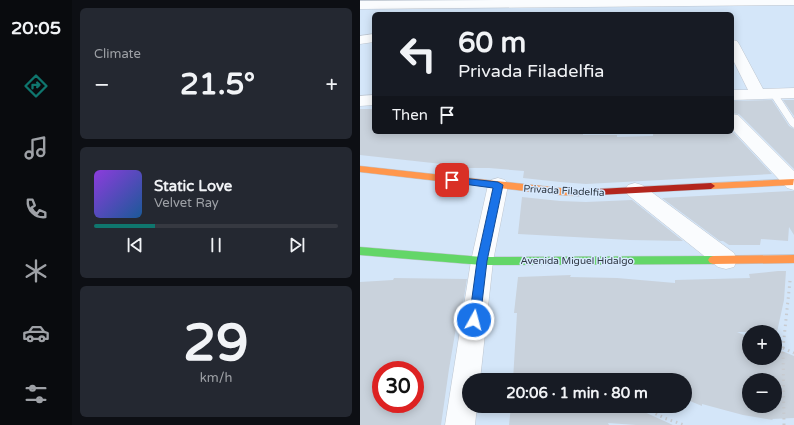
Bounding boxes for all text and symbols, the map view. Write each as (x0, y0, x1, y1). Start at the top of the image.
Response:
text: 20:05 (11, 17, 61, 39)
text: 60 m (458, 26, 526, 60)
icon: left (392, 28, 444, 80)
text: Climate (94, 46, 141, 62)
text: Privada Filadelfia (458, 60, 604, 82)
text: 21.5° (180, 66, 255, 103)
icon: directions (22, 72, 50, 100)
text: − (94, 72, 110, 98)
text: + (326, 72, 338, 98)
icon: arrive (436, 104, 458, 126)
text: Then (392, 106, 428, 124)
icon: music (22, 134, 50, 162)
pin (435, 163, 469, 197)
icon: arrive (441, 169, 463, 191)
text: Static Love (154, 177, 232, 195)
street label: Privada Filadelfia (523, 183, 605, 199)
icon: phone (22, 195, 50, 223)
text: Velvet Ray (154, 195, 219, 211)
icon: previous (124, 234, 146, 256)
icon: pause (205, 234, 227, 256)
icon: next (286, 234, 308, 256)
street label: Avenida Miguel Hidalgo (520, 255, 634, 267)
icon: climate (22, 257, 50, 285)
position arrow (453, 299, 495, 341)
text: 29 (183, 312, 249, 375)
icon: car (22, 319, 50, 347)
map controls (742, 325, 782, 413)
button: + (742, 325, 782, 365)
speed limit sign: 30 (372, 361, 424, 413)
text: km/h (200, 370, 232, 386)
button: − (742, 373, 782, 413)
icon: filters (22, 380, 50, 408)
text: 20:06 · 1 min · 80 m (506, 384, 648, 402)

